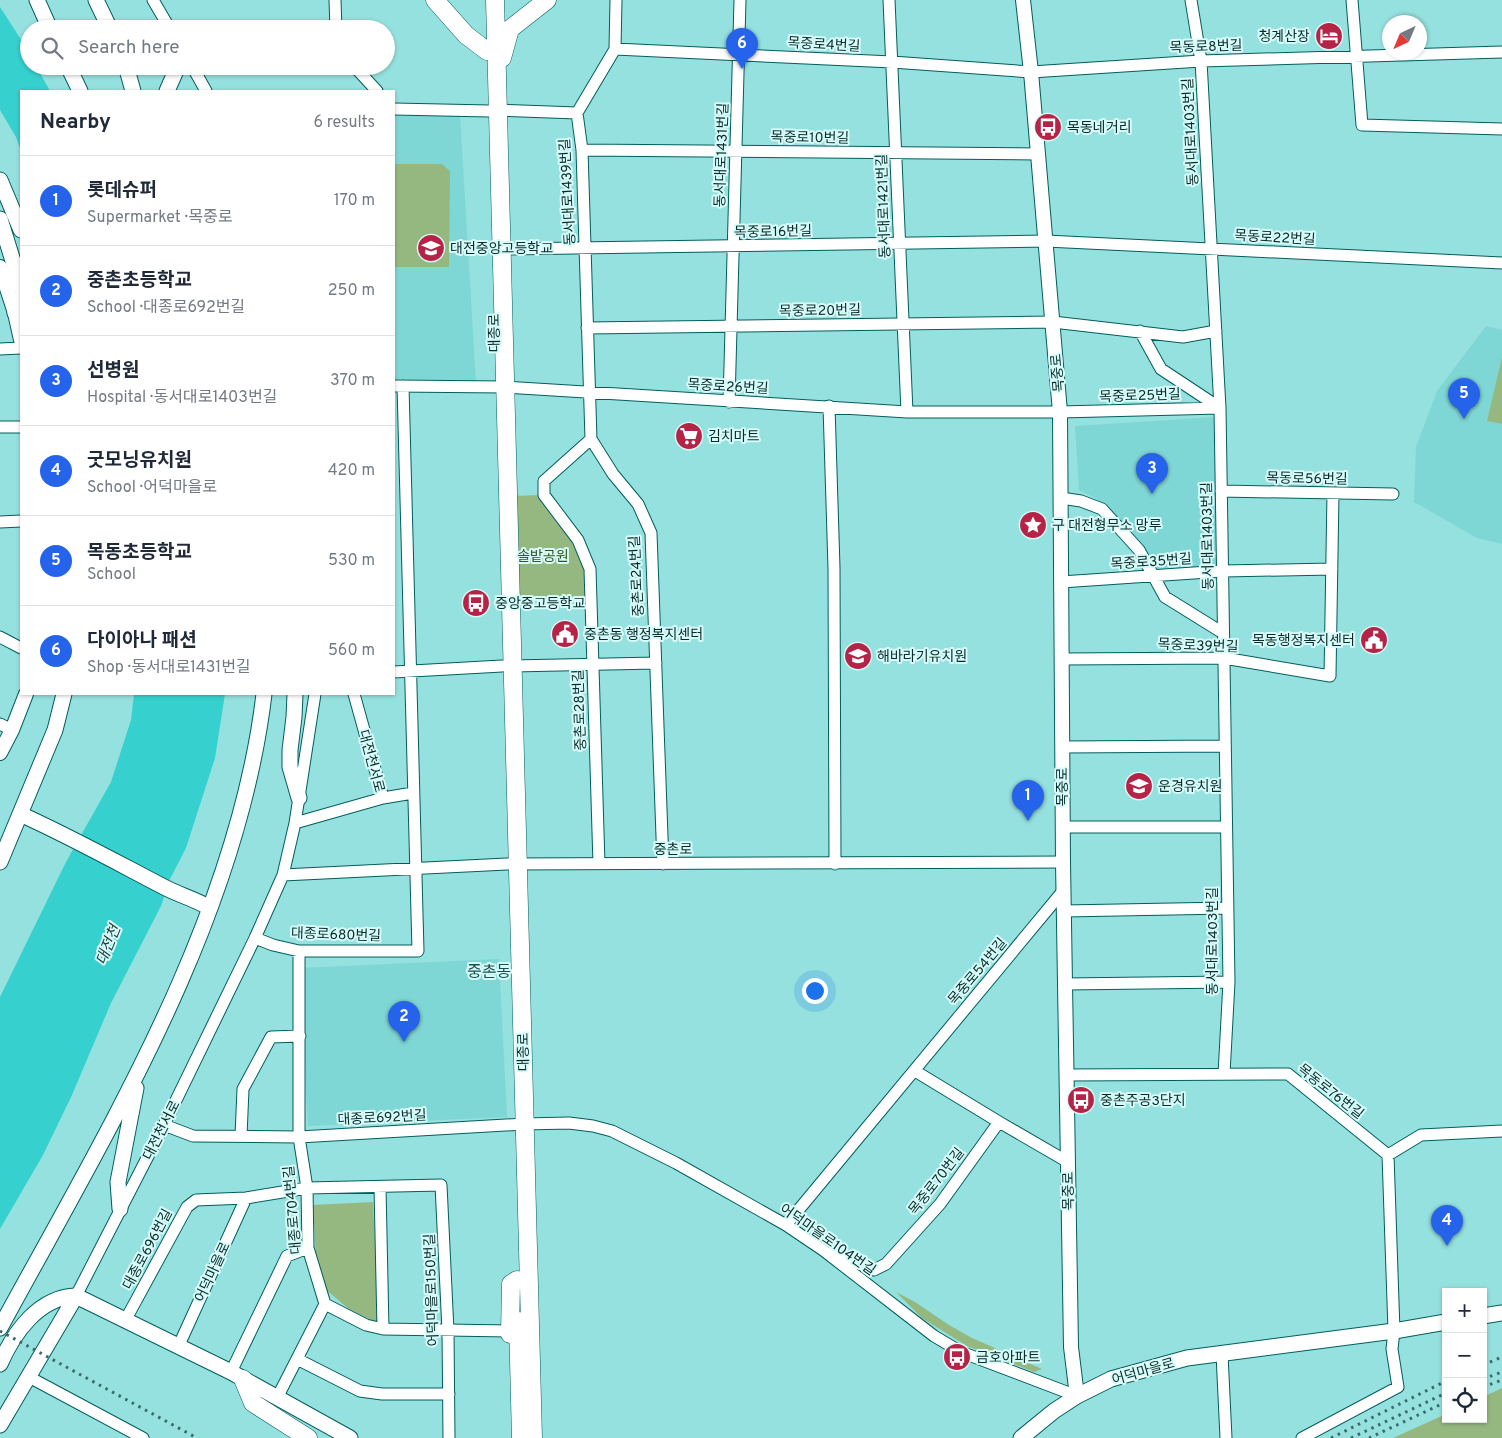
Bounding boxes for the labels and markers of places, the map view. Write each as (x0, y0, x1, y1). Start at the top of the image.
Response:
hotel icon: 청계산장 (1314, 21, 1344, 51)
pin: 6 (726, 28, 758, 69)
place label: 청계산장 (1258, 29, 1310, 46)
bus stop icon: 목동네거리 (1033, 112, 1063, 142)
place label: 목동네거리 (1067, 120, 1131, 137)
school or university icon: 대전중앙고등학교 (416, 233, 446, 263)
place label: 대전중앙고등학교 (450, 240, 553, 258)
pin: 5 (1448, 378, 1480, 419)
supermarket icon: 김치마트 (674, 421, 704, 451)
place label: 김치마트 (708, 429, 760, 446)
pin: 3 (1136, 453, 1168, 494)
place icon: 구 대전형무소 망루 (1018, 510, 1048, 540)
place label: 구 대전형무소 망루 (1052, 518, 1162, 535)
bus stop icon: 중앙중고등학교 (461, 588, 491, 618)
place label: 중앙중고등학교 (495, 595, 585, 613)
public building icon: 중촌동 행정복지센터 (550, 619, 580, 649)
public building icon: 목동행정복지센터 (1359, 625, 1389, 655)
place label: 중촌동 행정복지센터 (584, 627, 703, 644)
place label: 목동행정복지센터 (1252, 633, 1355, 650)
school or university icon: 해바라기유치원 (843, 641, 873, 671)
place label: 해바라기유치원 (877, 649, 967, 666)
school or university icon: 운경유치원 (1124, 771, 1154, 801)
place label: 운경유치원 (1158, 779, 1222, 796)
pin: 1 (1012, 780, 1044, 821)
pin: 2 (388, 1001, 420, 1042)
bus stop icon: 중촌주공3단지 (1066, 1085, 1096, 1115)
place label: 중촌주공3단지 (1100, 1093, 1186, 1110)
pin: 4 (1431, 1205, 1463, 1246)
bus stop icon: 금호아파트 (942, 1342, 972, 1372)
place label: 금호아파트 (976, 1350, 1041, 1367)

